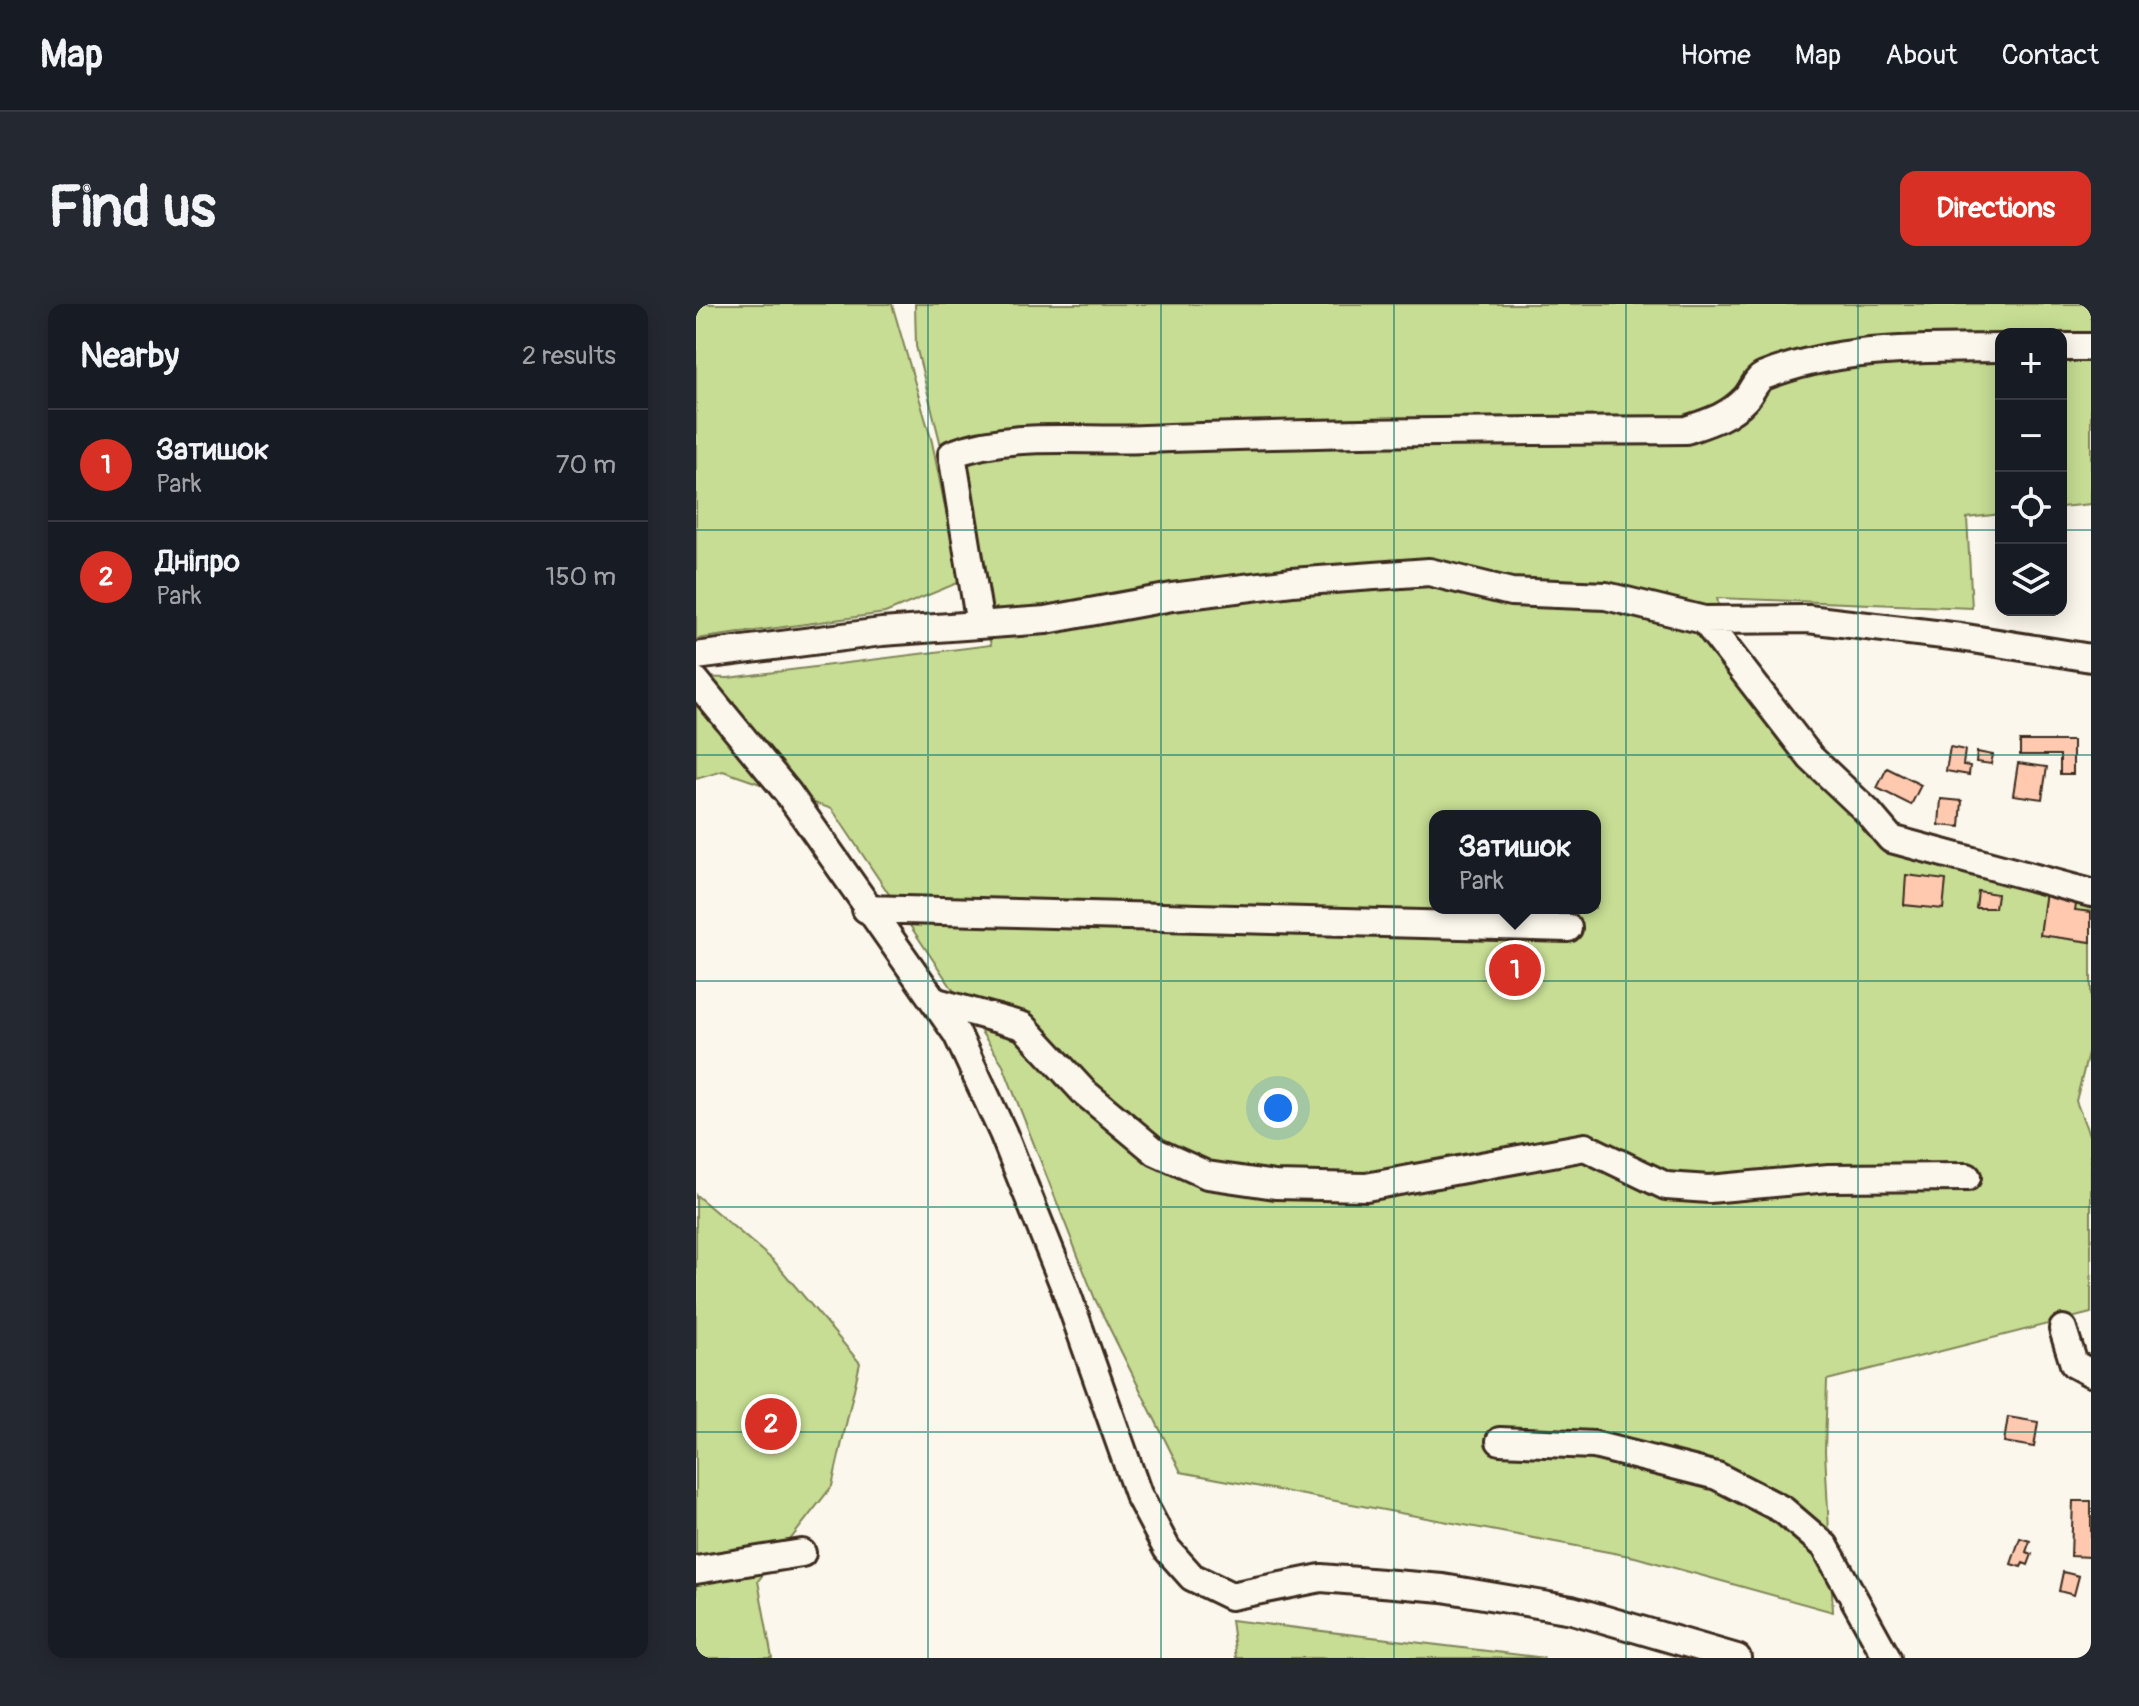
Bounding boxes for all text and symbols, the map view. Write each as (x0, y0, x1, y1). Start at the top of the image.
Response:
text: Map (40, 31, 103, 79)
text: Home (1680, 38, 1751, 73)
text: Map (1795, 38, 1841, 73)
text: About (1885, 38, 1958, 73)
text: Contact (2002, 38, 2099, 73)
button: Directions (1900, 171, 2091, 246)
text: Find us (48, 174, 216, 243)
map controls (1995, 328, 2067, 616)
button: + (1995, 328, 2067, 400)
text: Nearby (80, 335, 179, 378)
text: 2 results (522, 340, 616, 372)
button: − (1995, 400, 2067, 472)
text: Затишок (156, 431, 269, 468)
text: 1 (101, 449, 111, 481)
text: 70 m (556, 449, 616, 481)
text: Park (156, 468, 202, 500)
button: locate (1995, 472, 2067, 544)
text: Дніпро (156, 543, 240, 580)
button: layers (1995, 544, 2067, 616)
text: 2 (99, 561, 113, 593)
text: 150 m (545, 561, 616, 593)
text: Park (156, 580, 202, 612)
popup (1429, 810, 1601, 914)
text: Затишок (1458, 828, 1572, 865)
text: Park (1458, 865, 1504, 897)
pin: 1 (1489, 940, 1541, 1000)
your location (1258, 1088, 1298, 1128)
pin: 2 (745, 1394, 797, 1454)

